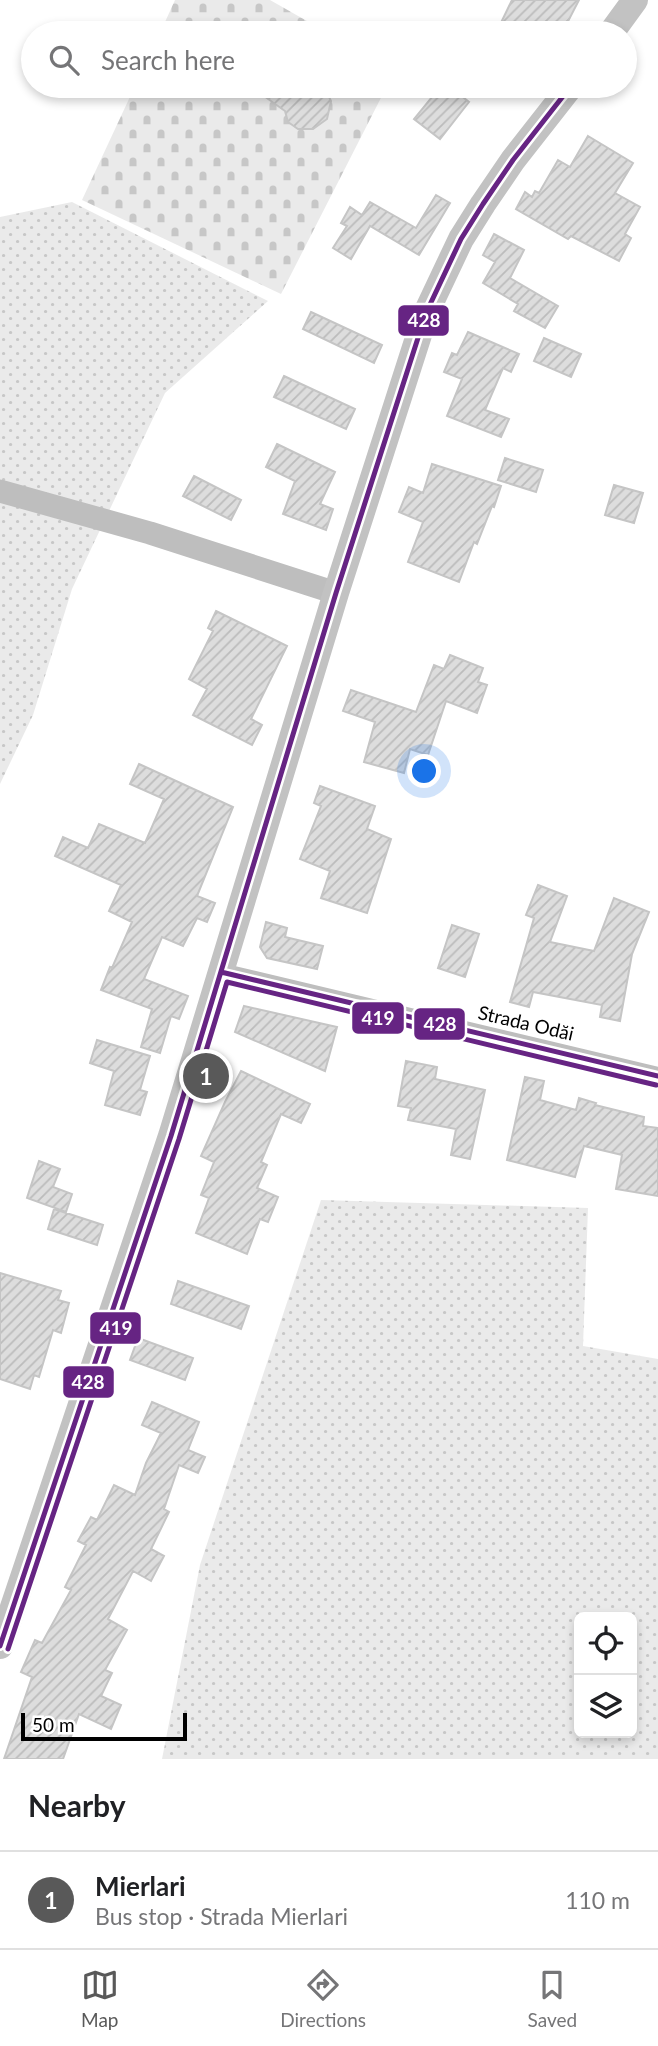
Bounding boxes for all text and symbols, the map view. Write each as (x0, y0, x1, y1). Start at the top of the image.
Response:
search box (21, 21, 637, 98)
icon: search (45, 41, 83, 79)
text: Search here (101, 44, 235, 76)
line badge: 428 (397, 304, 450, 337)
text: 428 (407, 308, 441, 331)
your location (407, 754, 441, 788)
street label: Strada Odăi (476, 1000, 576, 1045)
line badge: 419 (351, 1001, 405, 1035)
text: 419 (361, 1006, 395, 1029)
line badge: 428 (413, 1007, 466, 1041)
text: 428 (423, 1012, 457, 1035)
pin: 1 (183, 1050, 229, 1102)
line badge: 419 (89, 1311, 142, 1345)
text: 419 (99, 1316, 133, 1339)
line badge: 428 (62, 1365, 115, 1399)
text: 428 (71, 1370, 105, 1393)
map controls (574, 1612, 637, 1738)
button: locate (574, 1612, 637, 1675)
button: layers (574, 1675, 637, 1738)
scale bar (21, 1710, 187, 1742)
text: 50 m (32, 1713, 75, 1736)
text: Nearby (28, 1787, 126, 1823)
text: Mierlari (95, 1870, 186, 1902)
text: 1 (44, 1886, 58, 1914)
text: 110 m (565, 1886, 630, 1914)
text: Bus stop · Strada Mierlari (95, 1902, 348, 1930)
tab: Map (81, 1966, 119, 2031)
tab: Directions (280, 1966, 366, 2031)
tab: Saved (528, 1966, 577, 2031)

